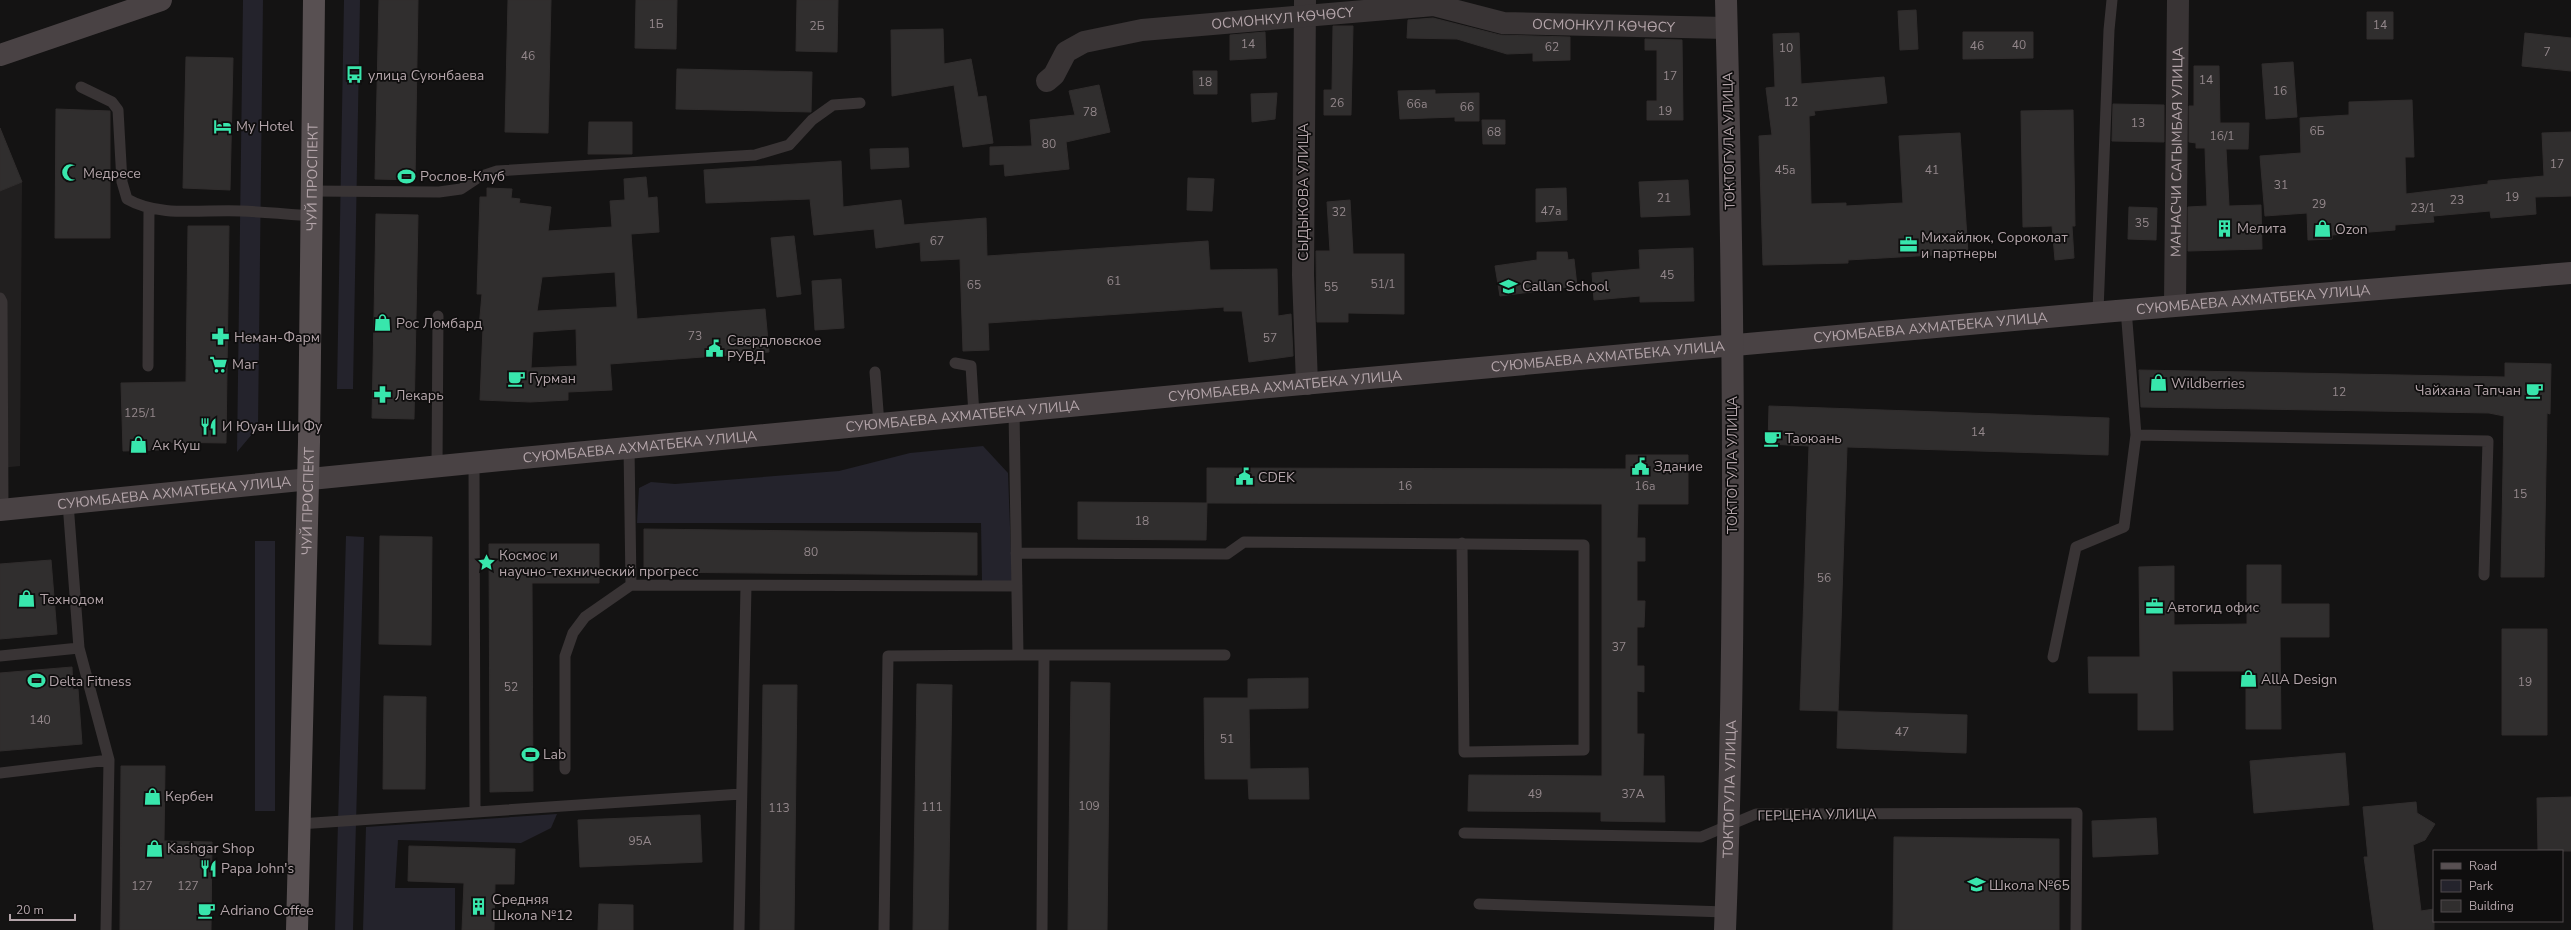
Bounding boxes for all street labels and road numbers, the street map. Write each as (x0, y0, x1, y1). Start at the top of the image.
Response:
street label: ОСМОНКУЛ КӨЧӨСҮ (1210, 2, 1355, 34)
street label: ОСМОНКУЛ КӨЧӨСҮ (1532, 14, 1676, 36)
street label: МАНАСЧИ САГЫМБАЯ УЛИЦА (2166, 47, 2187, 257)
street label: ТОКТОГУЛА УЛИЦА (1718, 72, 1740, 210)
street label: ЧУЙ ПРОСПЕКТ (302, 122, 322, 231)
street label: СЫДЫКОВА УЛИЦА (1294, 123, 1313, 261)
street label: СУЮМБАЕВА АХМАТБЕКА УЛИЦА (2135, 280, 2371, 319)
street label: СУЮМБАЕВА АХМАТБЕКА УЛИЦА (1812, 307, 2048, 347)
street label: СУЮМБАЕВА АХМАТБЕКА УЛИЦА (1490, 336, 1726, 376)
street label: СУЮМБАЕВА АХМАТБЕКА УЛИЦА (1167, 365, 1403, 406)
street label: СУЮМБАЕВА АХМАТБЕКА УЛИЦА (845, 395, 1080, 436)
street label: ТОКТОГУЛА УЛИЦА (1723, 396, 1742, 534)
street label: СУЮМБАЕВА АХМАТБЕКА УЛИЦА (522, 426, 758, 467)
street label: ЧУЙ ПРОСПЕКТ (297, 446, 318, 555)
street label: СУЮМБАЕВА АХМАТБЕКА УЛИЦА (56, 471, 292, 514)
street label: ТОКТОГУЛА УЛИЦА (1718, 720, 1740, 858)
street label: ГЕРЦЕНА УЛИЦА (1757, 804, 1877, 826)

